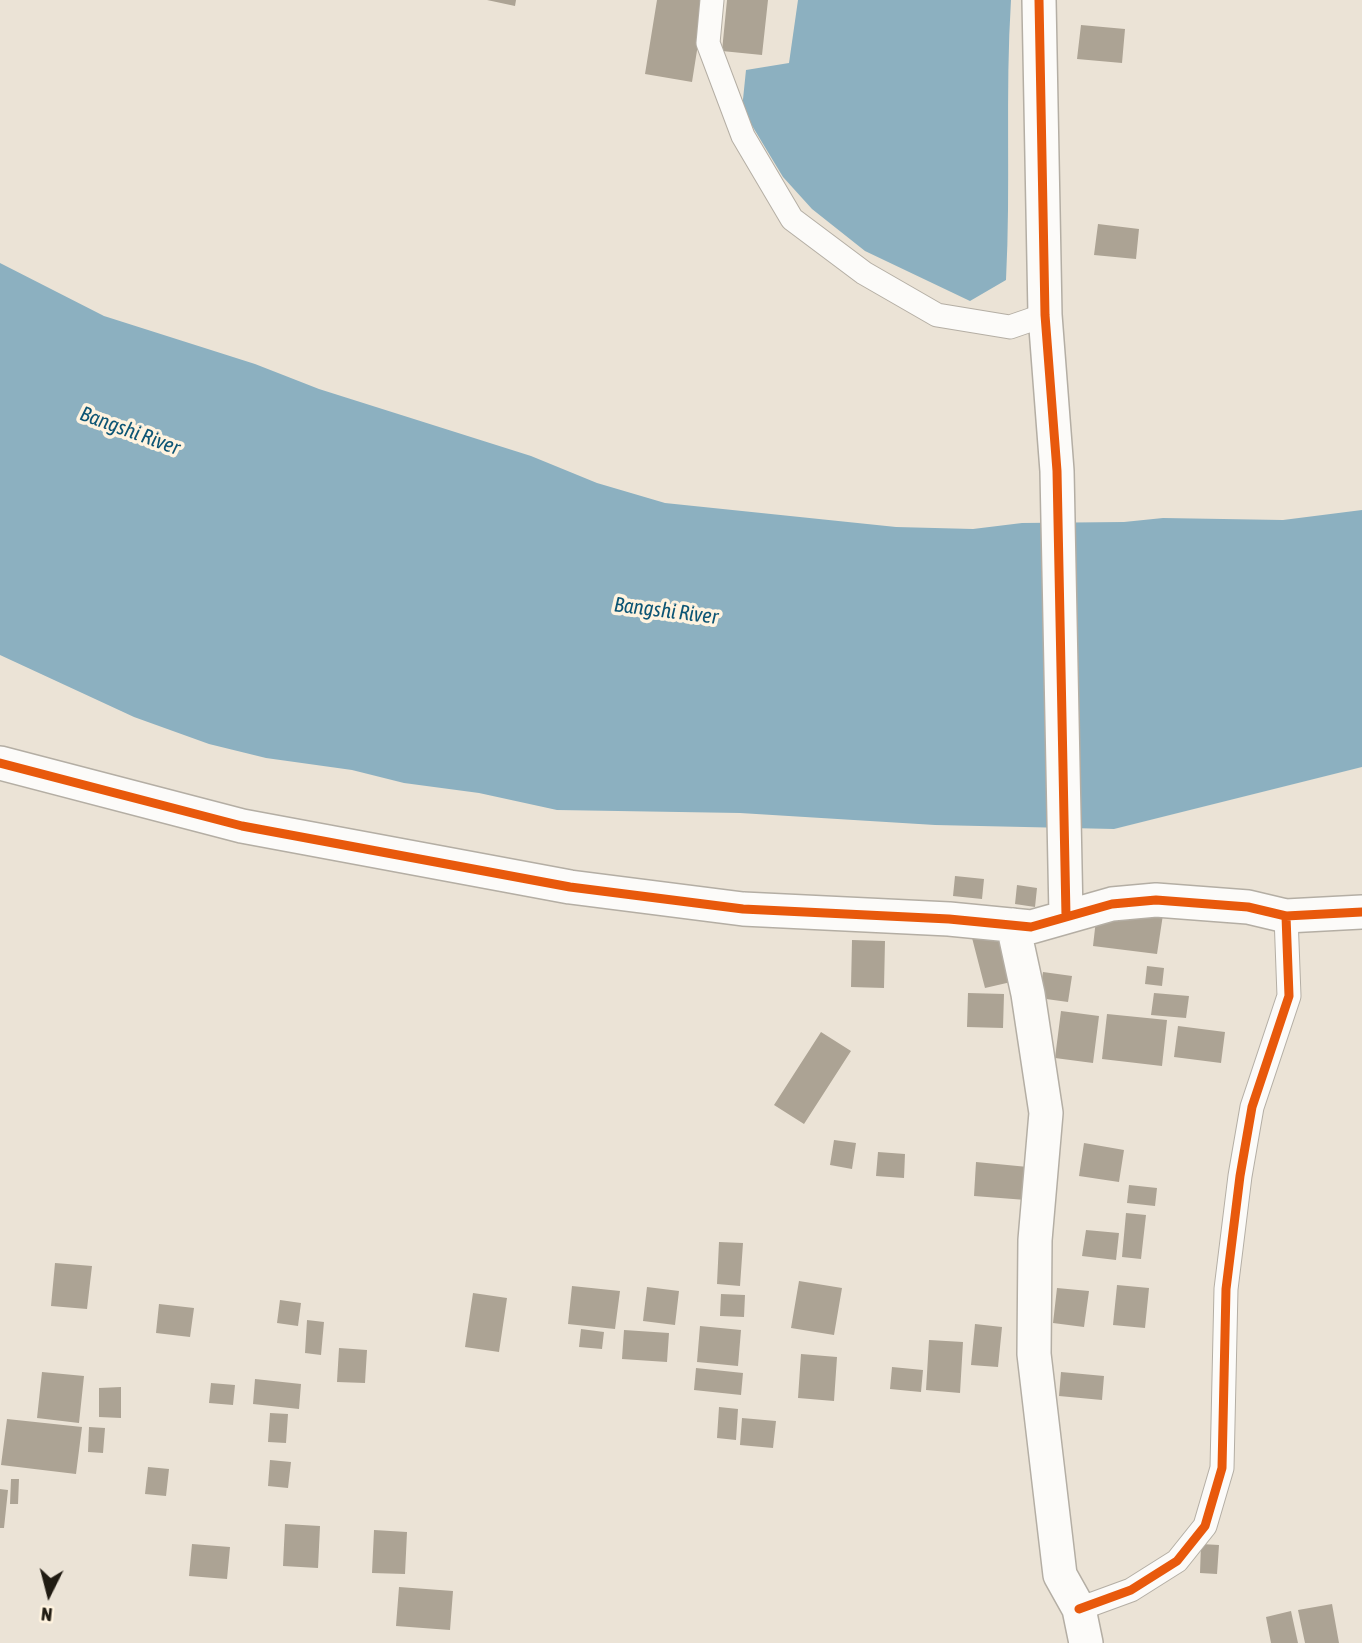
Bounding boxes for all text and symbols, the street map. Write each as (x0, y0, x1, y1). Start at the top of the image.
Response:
water label: Bangshi River (77, 401, 183, 461)
water label: Bangshi River (613, 592, 719, 630)
north arrow (14, 1559, 84, 1629)
text: N (40, 1603, 54, 1626)

